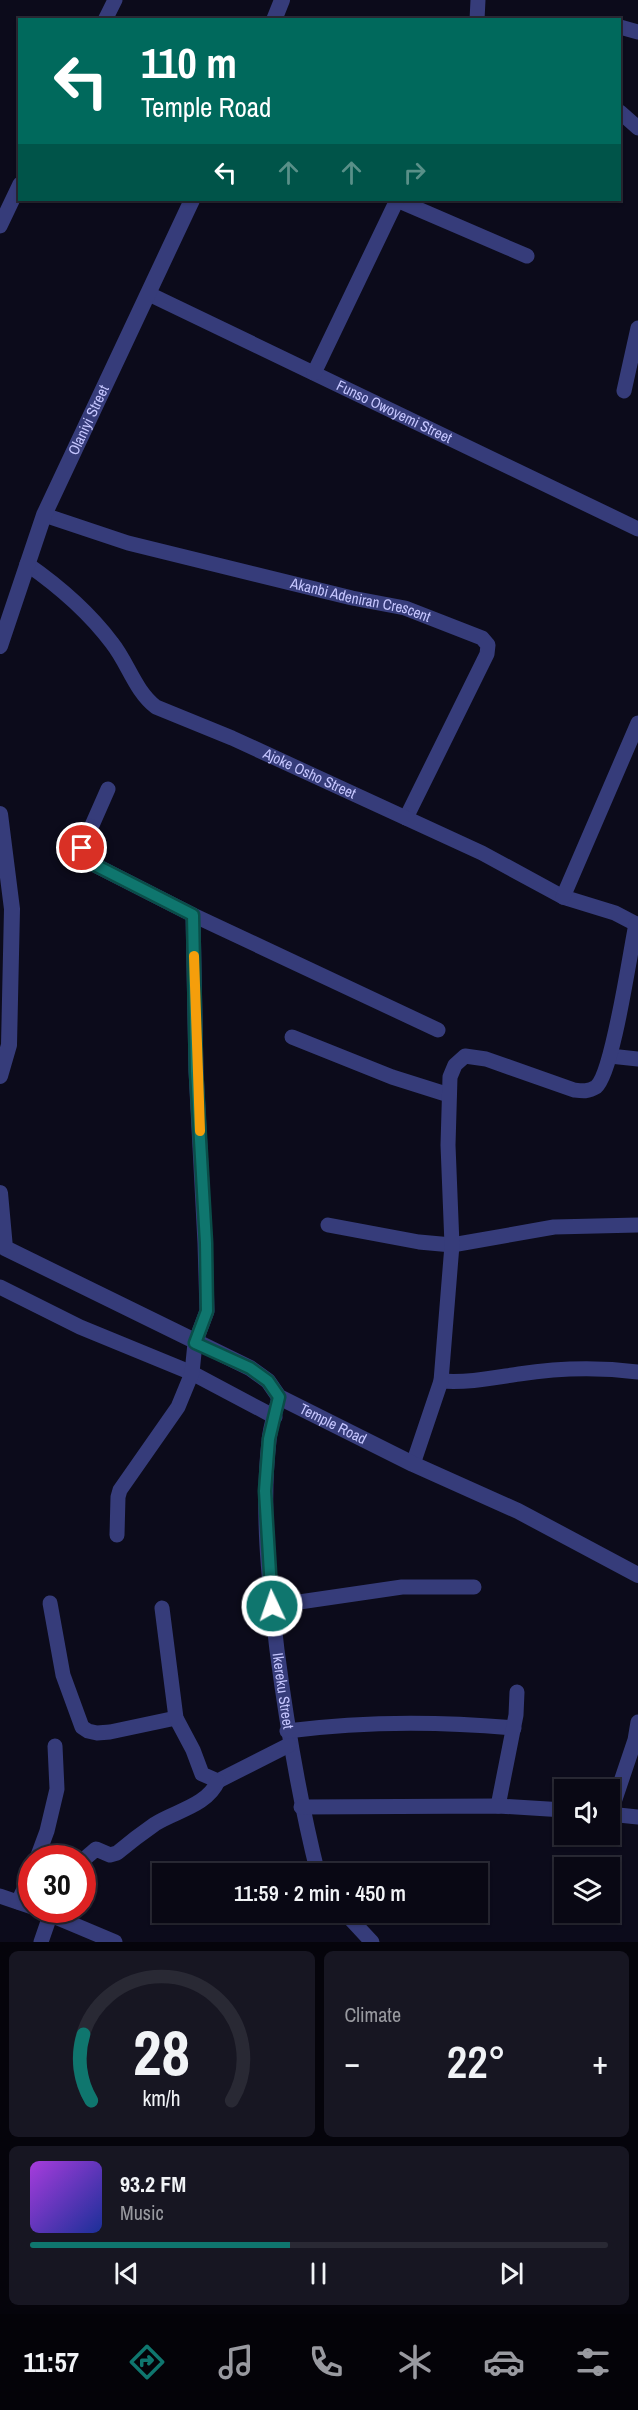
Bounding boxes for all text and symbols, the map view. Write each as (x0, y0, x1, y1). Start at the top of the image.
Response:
text: 110 m (141, 35, 237, 91)
icon: left (42, 42, 120, 120)
text: Temple Road (141, 89, 271, 125)
icon: left (209, 156, 242, 189)
icon: ahead (272, 156, 305, 189)
icon: ahead (335, 156, 368, 189)
icon: right (398, 156, 431, 189)
street label: Funso Owoyemi Street (333, 375, 456, 448)
street label: Olaniyi Street (63, 381, 114, 458)
street label: Akanbi Adeniran Crescent (287, 572, 434, 627)
street label: Ajoke Osho Street (259, 742, 360, 804)
pin (56, 822, 107, 873)
icon: arrive (65, 831, 98, 864)
street label: Temple Road (296, 1398, 370, 1449)
position arrow (240, 1574, 304, 1638)
street label: Ikereku Street (267, 1651, 299, 1731)
map controls (554, 1779, 620, 1923)
button: sound (554, 1779, 620, 1845)
speed limit sign: 30 (18, 1845, 96, 1923)
button: layers (554, 1857, 620, 1923)
text: 11:59 · 2 min · 450 m (234, 1878, 406, 1908)
text: Climate (345, 2001, 401, 2028)
text: 28 (133, 2010, 190, 2094)
text: 22° (447, 2031, 506, 2092)
text: − (345, 2040, 360, 2084)
text: + (592, 2040, 608, 2084)
text: km/h (143, 2084, 181, 2113)
text: 93.2 FM (120, 2169, 186, 2199)
text: Music (120, 2199, 164, 2226)
icon: previous (110, 2257, 143, 2290)
icon: pause (302, 2257, 335, 2290)
icon: next (495, 2257, 528, 2290)
icon: directions (126, 2341, 168, 2383)
icon: music (215, 2341, 257, 2383)
icon: phone (305, 2341, 347, 2383)
icon: climate (394, 2341, 436, 2383)
icon: car (483, 2341, 525, 2383)
icon: filters (572, 2341, 614, 2383)
text: 11:57 (24, 2344, 79, 2380)

